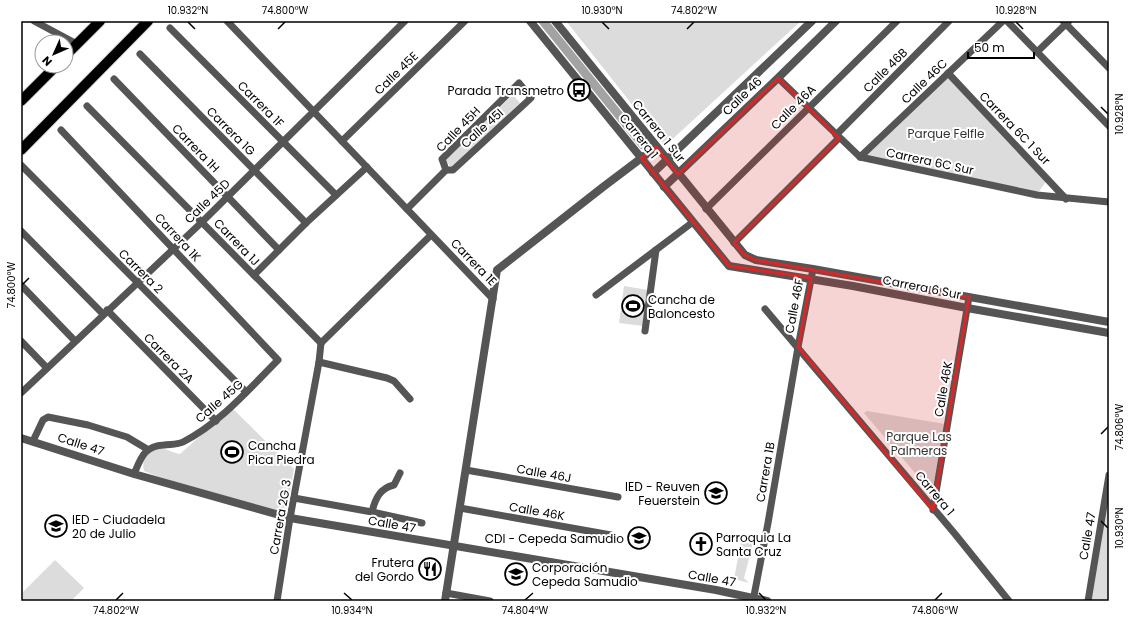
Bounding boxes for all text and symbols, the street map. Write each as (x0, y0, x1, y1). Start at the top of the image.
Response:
text: 10.932°N (168, 3, 208, 18)
text: 74.800°W (262, 3, 309, 18)
text: 10.930°N (581, 3, 623, 18)
text: 74.802°W (671, 3, 717, 18)
text: 10.928°N (995, 3, 1037, 18)
north arrow (34, 34, 74, 74)
scale bar (968, 34, 1034, 60)
text: 50 m (974, 39, 1005, 56)
street label: Calle 46B (859, 44, 911, 96)
street label: Calle 45E (370, 48, 422, 98)
text: N (38, 52, 56, 70)
street label: Calle 46C (897, 55, 951, 107)
street label: Calle 46 (718, 73, 766, 119)
street label: Carrera 1F (234, 77, 288, 131)
bus stop icon: Parada Transmetro (566, 77, 592, 103)
street label: Calle 46A (767, 81, 819, 133)
place label: Parada Transmetro (448, 82, 564, 99)
street label: Carrera 6C 1 Sur (976, 88, 1055, 169)
text: 10.928°N (1112, 93, 1127, 135)
street label: Carrera 1 Sur (630, 97, 688, 165)
street label: Calle 45H (432, 102, 484, 156)
street label: Carrera 1G (203, 103, 259, 159)
street label: Calle 45I (457, 104, 507, 152)
street label: Carrera 1 (617, 111, 661, 161)
street label: Carrera 1H (168, 120, 224, 176)
park label: Parque Felfle (908, 125, 984, 142)
street label: Carrera 6C Sur (885, 143, 976, 179)
street label: Calle 45D (180, 175, 234, 227)
street label: Carrera 1K (151, 209, 205, 265)
street label: Carrera 1J (210, 215, 264, 269)
street label: Carrera 1E (447, 235, 501, 289)
street label: Carrera 2 (115, 245, 167, 297)
text: 74.800°W (4, 261, 19, 308)
street label: Carrera 6 Sur (881, 271, 963, 303)
street label: Calle 46F (780, 277, 808, 335)
place label: Cancha de Baloncesto (648, 291, 715, 322)
sports icon: Cancha de Baloncesto (620, 293, 646, 319)
street label: Carrera 2A (140, 329, 198, 387)
street label: Calle 46K (930, 360, 956, 418)
street label: Calle 45G (191, 375, 247, 427)
text: 74.806°W (1112, 403, 1127, 450)
street label: Calle 47 (56, 428, 107, 460)
park label: Parque Las Palmeras (886, 428, 952, 459)
place label: Cancha Pica Piedra (248, 437, 315, 468)
sports icon: Cancha Pica Piedra (219, 439, 245, 465)
street label: Carrera 1B (751, 441, 779, 503)
street label: Calle 46J (515, 460, 573, 486)
street label: Carrera 1 (911, 467, 959, 519)
street label: Carrera 2G 3 (265, 478, 295, 556)
place label: IED - Reuven Feuerstein (625, 478, 700, 509)
school or university icon: IED - Reuven Feuerstein (703, 480, 729, 506)
street label: Calle 46K (508, 498, 566, 524)
text: 10.930°N (1112, 507, 1127, 549)
street label: Calle 47 (1074, 510, 1100, 561)
place label: IED - Ciudadela 20 de Julio (72, 511, 165, 542)
street label: Calle 47 (367, 511, 418, 537)
school or university icon: IED - Ciudadela 20 de Julio (43, 513, 69, 539)
school or university icon: CDI - Cepeda Samudio (626, 525, 652, 551)
place label: Parroquia La Santa Cruz (716, 529, 791, 560)
place label: CDI - Cepeda Samudio (485, 530, 624, 547)
church icon: Parroquia La Santa Cruz (688, 531, 714, 557)
place label: Frutera del Gordo (355, 554, 414, 585)
restaurant icon: Frutera del Gordo (417, 556, 443, 582)
place label: Corporación Cepeda Samudio (532, 559, 638, 590)
school or university icon: Corporación Cepeda Samudio (503, 561, 529, 587)
street label: Calle 47 (687, 565, 738, 591)
text: 74.802°W (93, 603, 139, 618)
text: 10.934°N (331, 603, 373, 618)
text: 74.804°W (502, 603, 549, 618)
text: 10.932°N (746, 603, 786, 618)
text: 74.806°W (912, 603, 959, 618)

